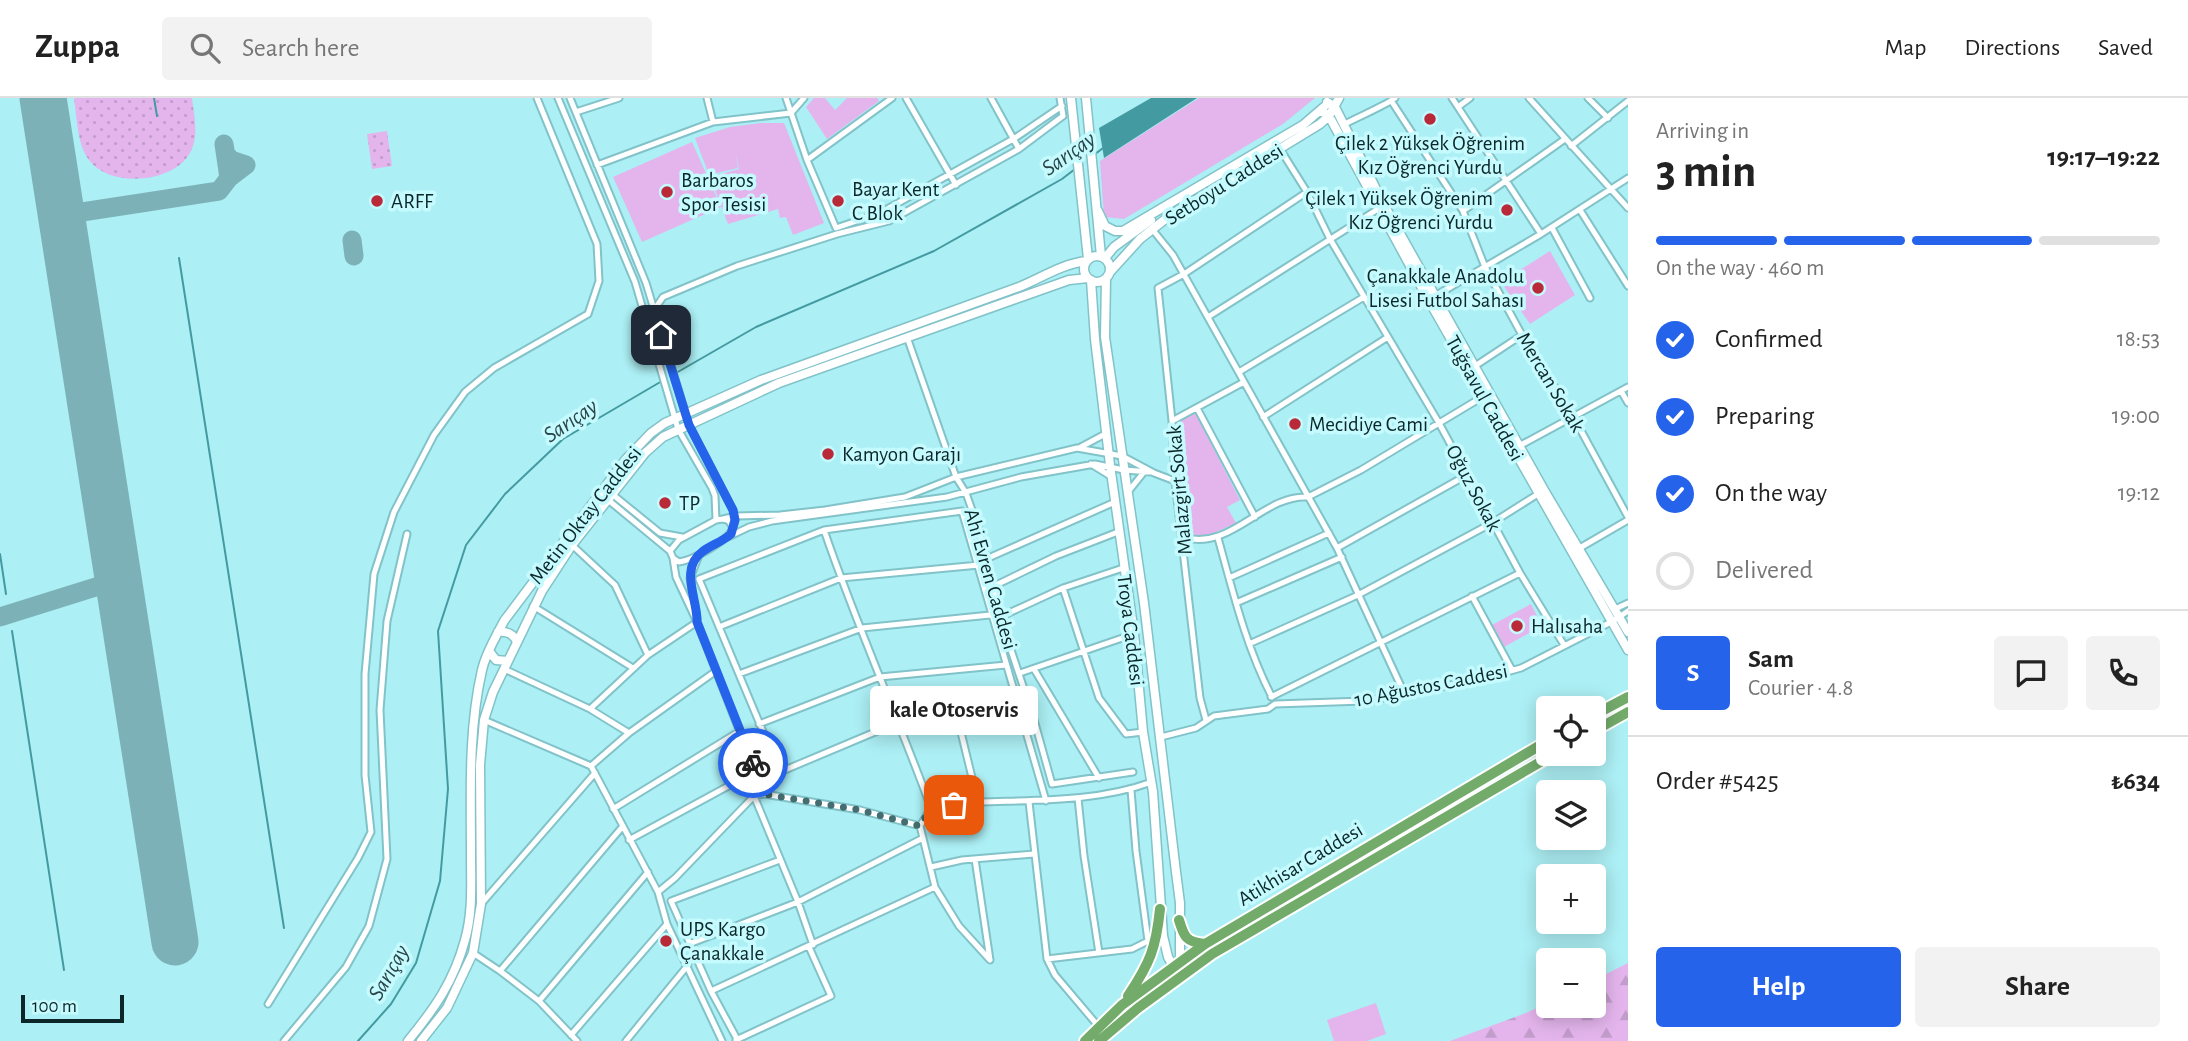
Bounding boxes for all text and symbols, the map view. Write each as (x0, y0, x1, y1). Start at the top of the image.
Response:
search box (162, 17, 652, 80)
icon: search (186, 29, 224, 67)
text: Zuppa (35, 31, 120, 64)
text: Search here (242, 35, 359, 61)
text: Map (1884, 36, 1926, 60)
text: Directions (1964, 36, 2060, 60)
text: Saved (2098, 36, 2153, 60)
marker: Çilek 2 Yüksek Öğrenim Kız Öğrenci Yurdu (1422, 111, 1438, 127)
text: Arriving in (1656, 120, 1749, 143)
water label: Sarıçay (1038, 127, 1100, 181)
place label: Çilek 2 Yüksek Öğrenim Kız Öğrenci Yurdu (1335, 132, 1525, 178)
street label: Setboyu Caddesi (1162, 140, 1287, 229)
text: 19:17–19:22 (2047, 144, 2160, 170)
text: 3 min (1656, 149, 1756, 195)
place label: Barbaros Spor Tesisi (681, 170, 766, 215)
place label: Bayar Kent C Blok (852, 179, 940, 224)
marker: Barbaros Spor Tesisi (659, 184, 675, 200)
place label: Çilek 1 Yüksek Öğrenim Kız Öğrenci Yurdu (1305, 187, 1493, 233)
place label: ARFF (391, 191, 434, 212)
marker: ARFF (369, 193, 385, 209)
marker: Bayar Kent C Blok (830, 193, 846, 209)
marker: Çilek 1 Yüksek Öğrenim Kız Öğrenci Yurdu (1499, 202, 1515, 218)
text: On the way · 460 m (1656, 257, 1824, 280)
place label: Çanakkale Anadolu Lisesi Futbol Sahası (1367, 266, 1524, 311)
marker: Çanakkale Anadolu Lisesi Futbol Sahası (1530, 280, 1546, 296)
pin (631, 305, 691, 365)
icon: home (642, 316, 680, 354)
icon: check (1656, 321, 1694, 359)
text: Confirmed (1715, 326, 1823, 352)
text: 18:53 (2117, 328, 2160, 351)
street label: Mercan Sokak (1513, 329, 1589, 436)
street label: Tuğsavul Caddesi (1441, 332, 1528, 465)
water label: Sarıçay (540, 395, 602, 447)
icon: check (1656, 398, 1694, 436)
text: Preparing (1715, 403, 1814, 429)
text: 19:00 (2112, 405, 2160, 428)
place label: Mecidiye Cami (1309, 414, 1428, 435)
marker: Mecidiye Cami (1287, 416, 1303, 432)
street label: Malazgirt Sokak (1163, 424, 1196, 556)
street label: Oğuz Sokak (1442, 442, 1505, 535)
street label: Metin Oktay Caddesi (525, 443, 645, 588)
place label: Kamyon Garajı (842, 444, 961, 465)
marker: Kamyon Garajı (820, 446, 836, 462)
icon: check (1656, 475, 1694, 513)
text: On the way (1715, 480, 1827, 506)
text: 19:12 (2118, 482, 2160, 505)
place label: TP (679, 493, 700, 514)
marker: TP (657, 495, 673, 511)
street label: Ahi Evren Caddesi (960, 506, 1021, 652)
text: Delivered (1715, 557, 1813, 583)
street label: Troya Caddesi (1113, 573, 1148, 687)
place label: Halısaha (1531, 616, 1603, 637)
marker: Halısaha (1509, 618, 1525, 634)
button: chat (1994, 636, 2068, 710)
button: phone (2086, 636, 2160, 710)
text: Sam (1748, 646, 1794, 672)
street label: 10 Ağustos Caddesi (1353, 660, 1509, 711)
text: S (1687, 660, 1699, 686)
text: Courier · 4.8 (1748, 677, 1853, 700)
callout: kale Otoservis (870, 686, 1038, 735)
map controls (1536, 696, 1606, 1018)
button: locate (1536, 696, 1606, 766)
text: kale Otoservis (889, 699, 1019, 722)
courier (718, 728, 788, 798)
icon: bike (734, 744, 772, 782)
text: Order #5425 (1656, 768, 1779, 794)
text: ₺634 (2111, 768, 2160, 794)
pin (924, 775, 984, 835)
button: layers (1536, 780, 1606, 850)
icon: bag (935, 786, 973, 824)
street label: Atikhisar Caddesi (1234, 819, 1366, 910)
button: + (1536, 864, 1606, 934)
place label: UPS Kargo Çanakkale (680, 919, 766, 964)
marker: UPS Kargo Çanakkale (658, 933, 674, 949)
water label: Sarıçay (364, 941, 414, 1004)
button: Help (1656, 947, 1901, 1027)
button: Share (1915, 947, 2160, 1027)
button: − (1536, 948, 1606, 1018)
scale bar (21, 992, 124, 1024)
text: 100 m (32, 997, 77, 1016)

